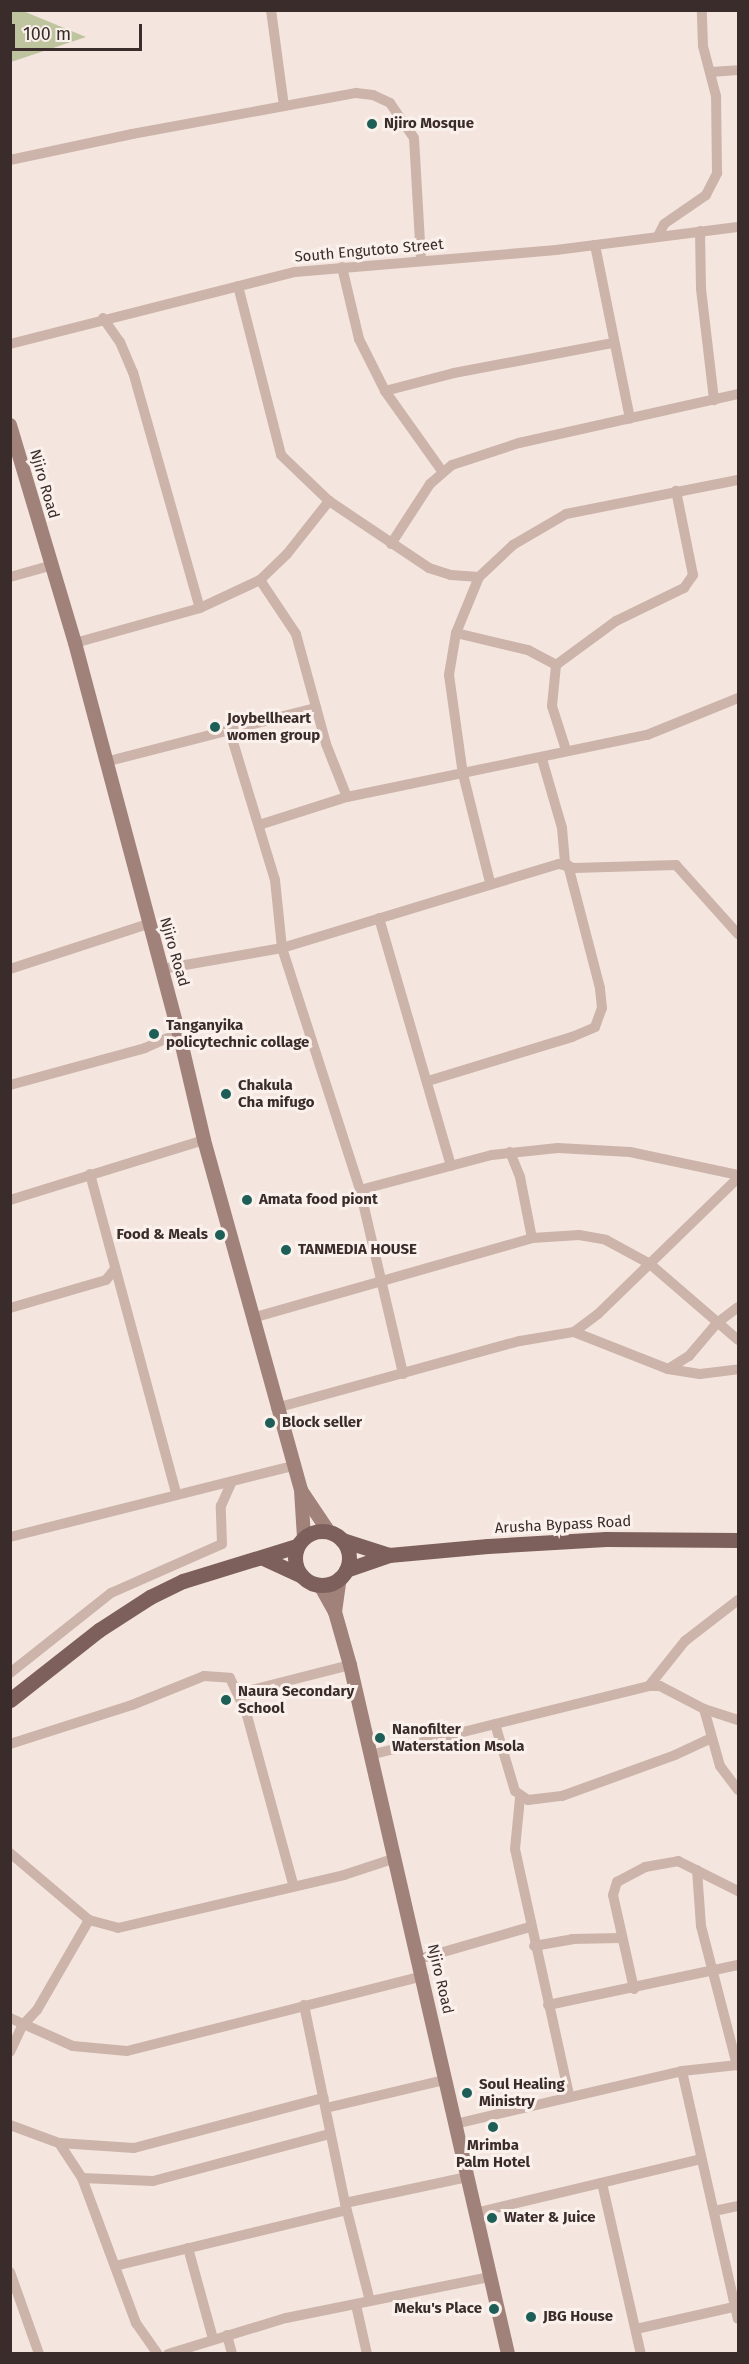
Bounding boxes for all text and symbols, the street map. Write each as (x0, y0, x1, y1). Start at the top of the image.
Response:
scale bar (15, 12, 146, 50)
text: 100 m (23, 23, 71, 45)
place label: Njiro Mosque (384, 115, 474, 133)
marker: Njiro Mosque (365, 117, 379, 131)
street label: South Engutoto Street (294, 236, 444, 266)
street label: Njiro Road (26, 447, 62, 521)
place label: Joybellheart women group (227, 709, 320, 744)
marker: Joybellheart women group (208, 720, 222, 734)
street label: Njiro Road (156, 915, 192, 989)
place label: Tanganyika policytechnic collage (166, 1016, 309, 1051)
marker: Tanganyika policytechnic collage (147, 1027, 161, 1041)
place label: Chakula Cha mifugo (238, 1076, 314, 1111)
marker: Chakula Cha mifugo (219, 1087, 233, 1101)
place label: Amata food piont (259, 1191, 378, 1209)
marker: Amata food piont (240, 1193, 254, 1207)
place label: Food & Meals (117, 1226, 208, 1244)
marker: Food & Meals (213, 1228, 227, 1242)
place label: TANMEDIA HOUSE (298, 1241, 417, 1259)
marker: TANMEDIA HOUSE (279, 1243, 293, 1257)
place label: Block seller (282, 1414, 362, 1432)
marker: Block seller (263, 1416, 277, 1430)
street label: Arusha Bypass Road (494, 1512, 632, 1538)
place label: Naura Secondary School (238, 1682, 354, 1717)
marker: Naura Secondary School (219, 1693, 233, 1707)
place label: Nanofilter Waterstation Msola (392, 1720, 525, 1755)
marker: Nanofilter Waterstation Msola (373, 1731, 387, 1745)
street label: Njiro Road (423, 1942, 457, 2016)
place label: Soul Healing Ministry (479, 2075, 565, 2110)
marker: Soul Healing Ministry (460, 2086, 474, 2100)
marker: Mrimba Palm Hotel (486, 2120, 500, 2134)
place label: Mrimba Palm Hotel (456, 2136, 530, 2171)
place label: Water & Juice (504, 2209, 596, 2227)
marker: Water & Juice (485, 2211, 499, 2225)
place label: Meku's Place (394, 2300, 482, 2318)
marker: Meku's Place (487, 2302, 501, 2316)
place label: JBG House (543, 2308, 613, 2326)
marker: JBG House (524, 2310, 538, 2324)

